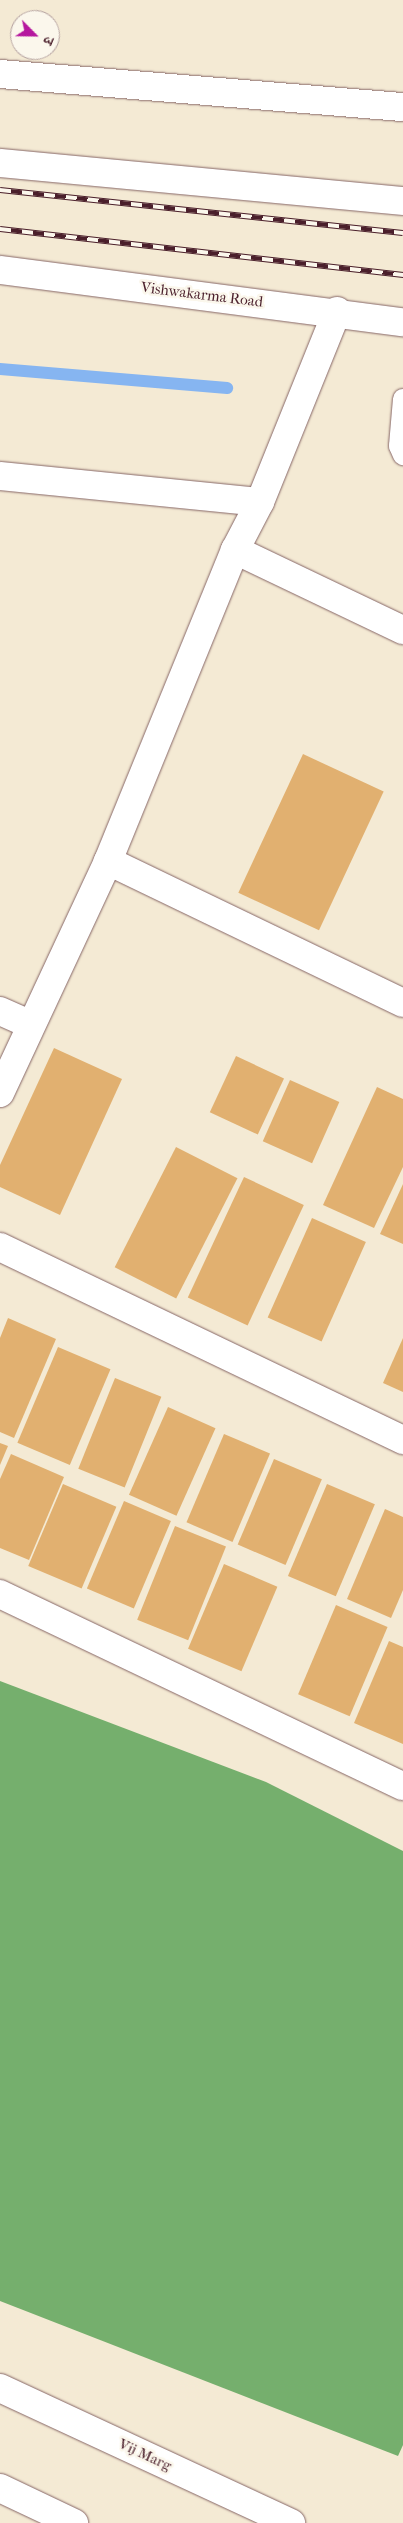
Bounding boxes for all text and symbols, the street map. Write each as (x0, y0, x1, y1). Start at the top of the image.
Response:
north arrow (10, 10, 60, 60)
text: उ (39, 34, 58, 47)
street label: Vishwakarma Road (140, 279, 264, 311)
street label: Vij Marg (116, 2435, 174, 2475)

